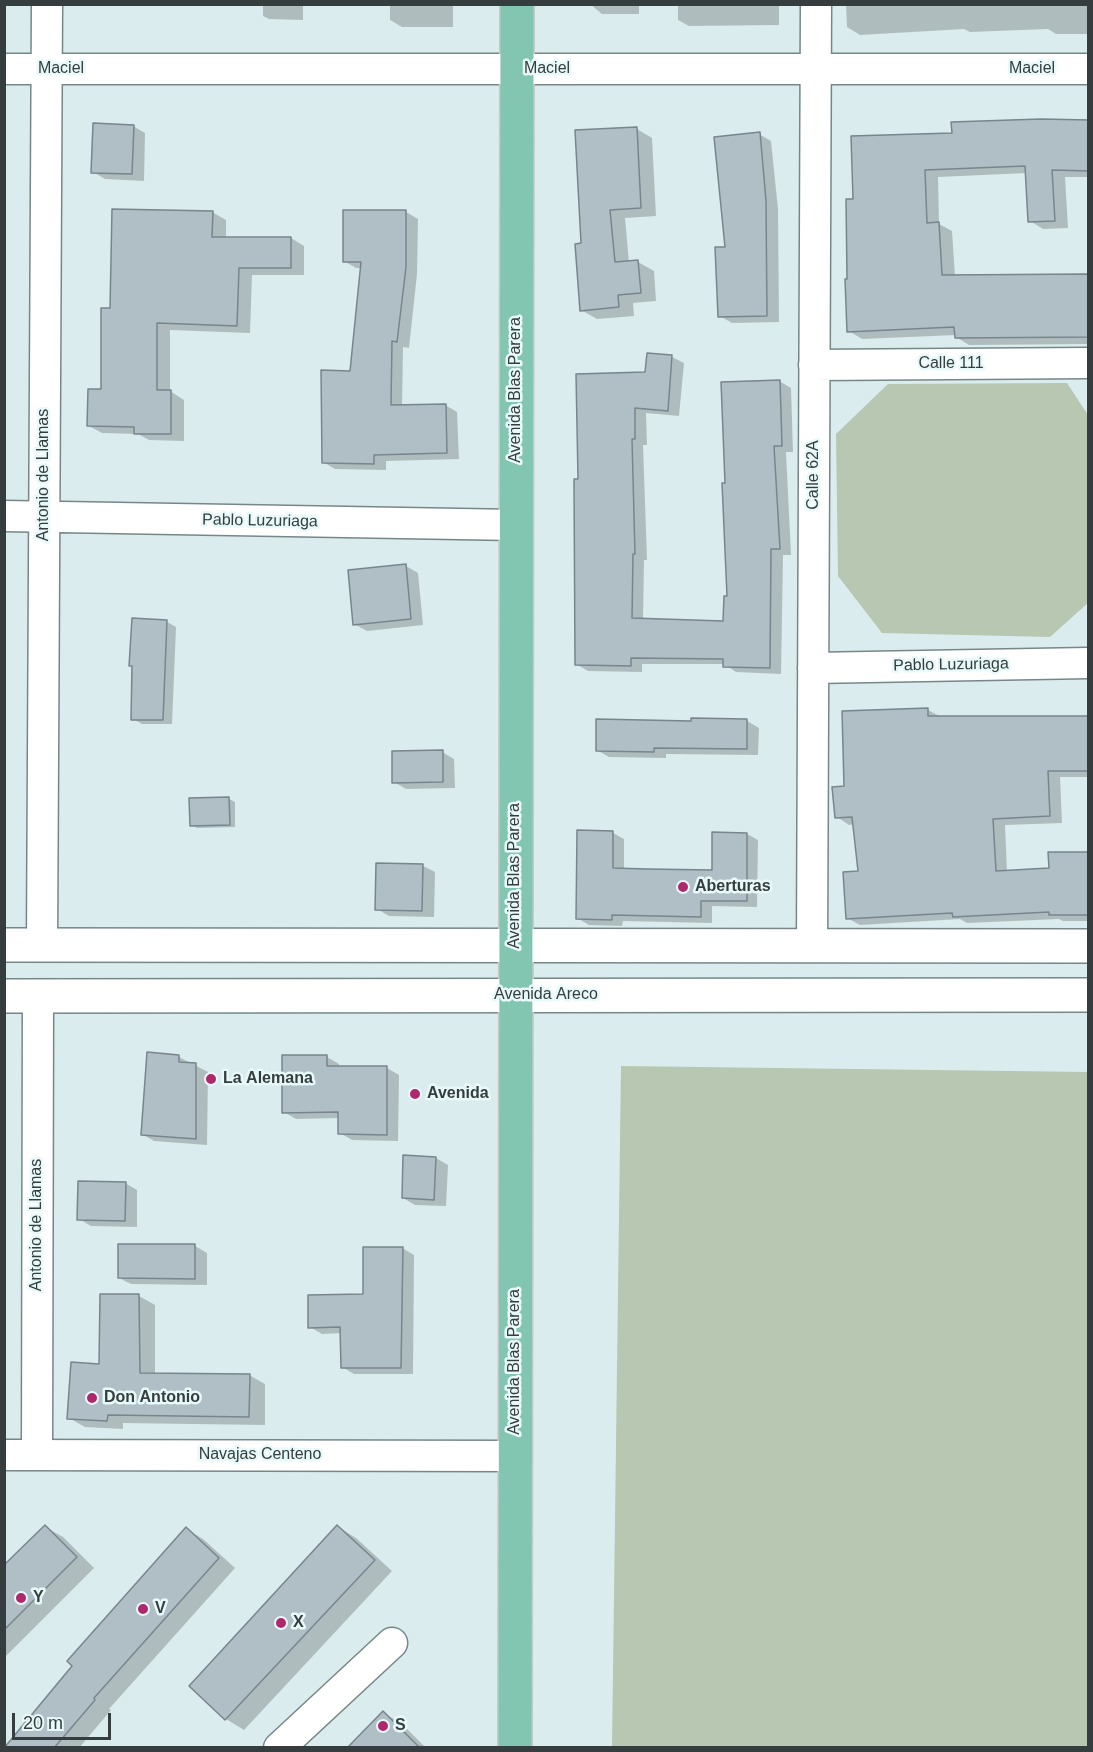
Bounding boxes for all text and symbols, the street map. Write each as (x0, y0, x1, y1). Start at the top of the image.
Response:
street label: Maciel (38, 59, 84, 79)
street label: Maciel (524, 59, 570, 79)
street label: Maciel (1009, 59, 1055, 79)
street label: Avenida Blas Parera (506, 317, 526, 463)
street label: Calle 111 (918, 354, 984, 374)
street label: Antonio de Llamas (34, 409, 54, 541)
street label: Calle 62A (804, 440, 824, 510)
street label: Pablo Luzuriaga (202, 510, 318, 532)
street label: Pablo Luzuriaga (893, 654, 1009, 676)
street label: Avenida Blas Parera (505, 803, 525, 949)
place label: Aberturas (695, 877, 771, 897)
marker: Aberturas (676, 880, 690, 894)
street label: Avenida Areco (494, 985, 598, 1005)
place label: La Alemana (223, 1069, 313, 1089)
marker: La Alemana (204, 1072, 218, 1086)
place label: Avenida (427, 1084, 489, 1104)
marker: Avenida (408, 1087, 422, 1101)
street label: Antonio de Llamas (27, 1159, 47, 1291)
street label: Avenida Blas Parera (505, 1289, 525, 1435)
place label: Don Antonio (104, 1388, 200, 1408)
marker: Don Antonio (85, 1391, 99, 1405)
street label: Navajas Centeno (199, 1445, 321, 1465)
place label: Y (33, 1588, 44, 1608)
marker: Y (14, 1591, 28, 1605)
place label: V (155, 1599, 166, 1619)
marker: V (136, 1602, 150, 1616)
place label: X (293, 1613, 304, 1633)
marker: X (274, 1616, 288, 1630)
scale bar (15, 1701, 114, 1739)
text: 20 m (23, 1713, 63, 1733)
place label: S (395, 1716, 406, 1736)
marker: S (376, 1719, 390, 1733)

